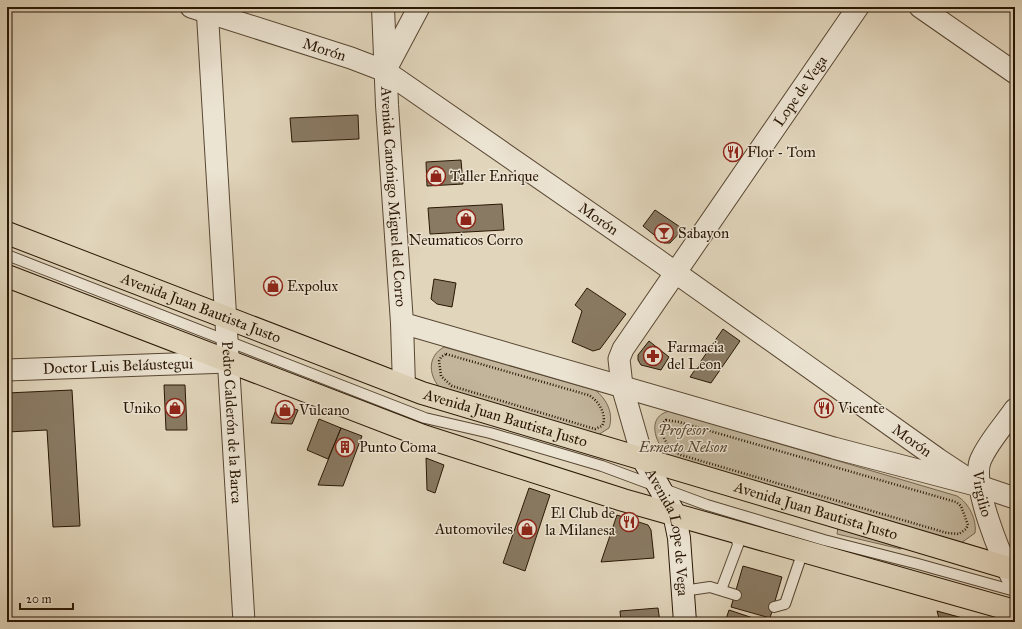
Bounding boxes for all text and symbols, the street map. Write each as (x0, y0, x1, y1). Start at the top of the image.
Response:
street label: Morón (301, 34, 348, 65)
street label: Lope de Vega (770, 52, 831, 130)
street label: Avenida Canónigo Miguel del Corro (377, 85, 410, 308)
restaurant icon: Flor - Tom (722, 141, 744, 163)
place label: Flor - Tom (747, 143, 816, 161)
shop icon: Taller Enrique (425, 165, 447, 187)
place label: Taller Enrique (450, 167, 539, 186)
street label: Morón (575, 199, 622, 239)
shop icon: Neumaticos Corro (455, 208, 477, 230)
bar icon: Sabayon (653, 222, 675, 244)
place label: Sabayon (678, 224, 729, 242)
place label: Neumaticos Corro (409, 231, 524, 249)
street label: Avenida Juan Bautista Justo (118, 269, 284, 347)
shop icon: Expolux (262, 275, 284, 297)
place label: Expolux (287, 277, 339, 295)
place label: Farmacia del Leon (667, 338, 725, 373)
street label: Pedro Calderón de la Barca (218, 341, 246, 505)
pharmacy icon: Farmacia del Leon (642, 345, 664, 367)
street label: Doctor Luis Beláustegui (42, 354, 193, 378)
street label: Avenida Juan Bautista Justo (421, 385, 590, 451)
shop icon: Uniko (164, 397, 186, 419)
restaurant icon: Vicente (813, 397, 835, 419)
place label: Uniko (123, 399, 161, 417)
shop icon: Vulcano (274, 399, 296, 421)
place label: Vicente (837, 399, 885, 417)
place label: Vulcano (298, 401, 350, 419)
street label: Morón (889, 420, 935, 461)
park label: Profesor Ernesto Nelson (638, 421, 728, 456)
building icon: Punto Coma (334, 436, 356, 458)
place label: Punto Coma (359, 438, 437, 456)
street label: Avenida Lope de Vega (641, 464, 692, 597)
street label: Virgilio (969, 469, 996, 519)
street label: Avenida Juan Bautista Justo (731, 477, 900, 544)
place label: El Club de la Milanesa (545, 504, 616, 539)
restaurant icon: El Club de la Milanesa (618, 511, 640, 533)
shop icon: Automoviles (516, 518, 538, 540)
place label: Automoviles (434, 520, 513, 538)
scale bar (20, 585, 73, 611)
text: 20 m (26, 592, 52, 606)

